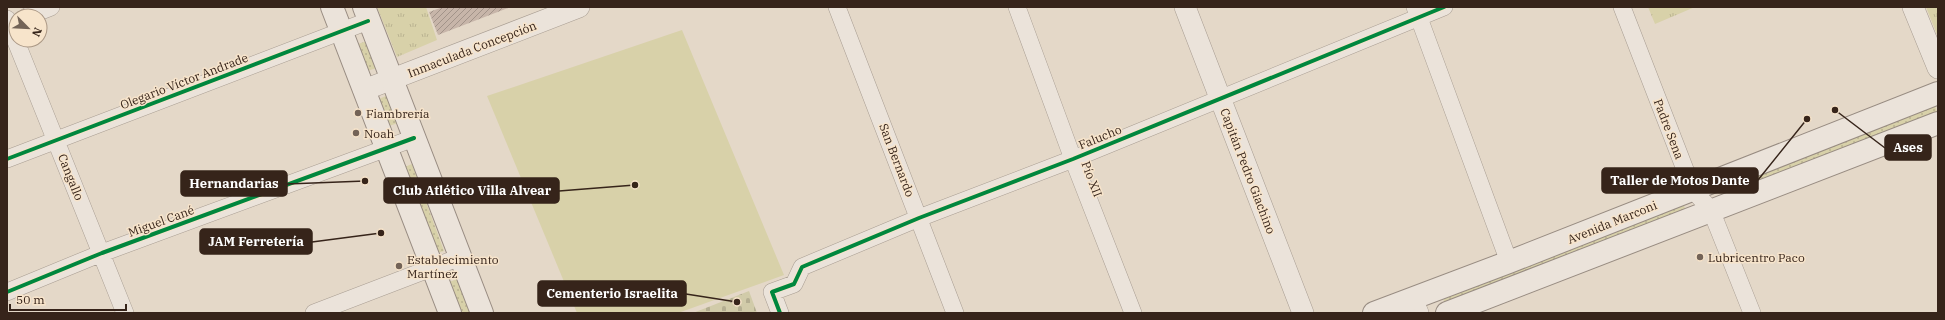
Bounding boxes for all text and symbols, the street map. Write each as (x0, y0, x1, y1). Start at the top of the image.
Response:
north arrow (8, 8, 48, 48)
street label: Inmaculada Concepción (405, 17, 539, 80)
text: N (29, 25, 45, 39)
street label: Olegario Víctor Andrade (118, 50, 250, 112)
street label: Padre Sena (1651, 97, 1688, 162)
place label: Fiambrería (366, 106, 430, 121)
street label: Capitán Pedro Giachino (1217, 106, 1279, 236)
marker: Fiambrería (353, 108, 363, 118)
street label: San Bernardo (876, 121, 918, 199)
street label: Falucho (1076, 122, 1124, 152)
place label: Noah (364, 126, 395, 141)
marker: Noah (351, 128, 361, 138)
callout: Ases (1885, 135, 1931, 160)
text: Ases (1893, 139, 1923, 156)
street label: Cangallo (55, 152, 87, 203)
street label: Pío XII (1078, 159, 1106, 199)
callout: Taller de Motos Dante (1602, 168, 1758, 193)
callout: Hernandarias (181, 171, 287, 196)
text: Taller de Motos Dante (1610, 172, 1750, 189)
text: Hernandarias (189, 175, 279, 192)
callout: Club Atlético Villa Alvear (384, 178, 559, 203)
text: Club Atlético Villa Alvear (393, 182, 552, 199)
street label: Avenida Marconi (1565, 197, 1659, 247)
street label: Miguel Cané (126, 202, 196, 240)
callout: JAM Ferretería (200, 229, 312, 254)
text: JAM Ferretería (208, 233, 304, 250)
place label: Lubricentro Paco (1708, 250, 1805, 265)
place label: Establecimiento Martínez (407, 252, 499, 281)
marker: Lubricentro Paco (1695, 252, 1705, 262)
marker: Establecimiento Martínez (394, 261, 404, 271)
callout: Cementerio Israelita (538, 281, 686, 306)
text: Cementerio Israelita (546, 285, 678, 302)
scale bar (10, 286, 126, 312)
text: 50 m (16, 292, 45, 307)

